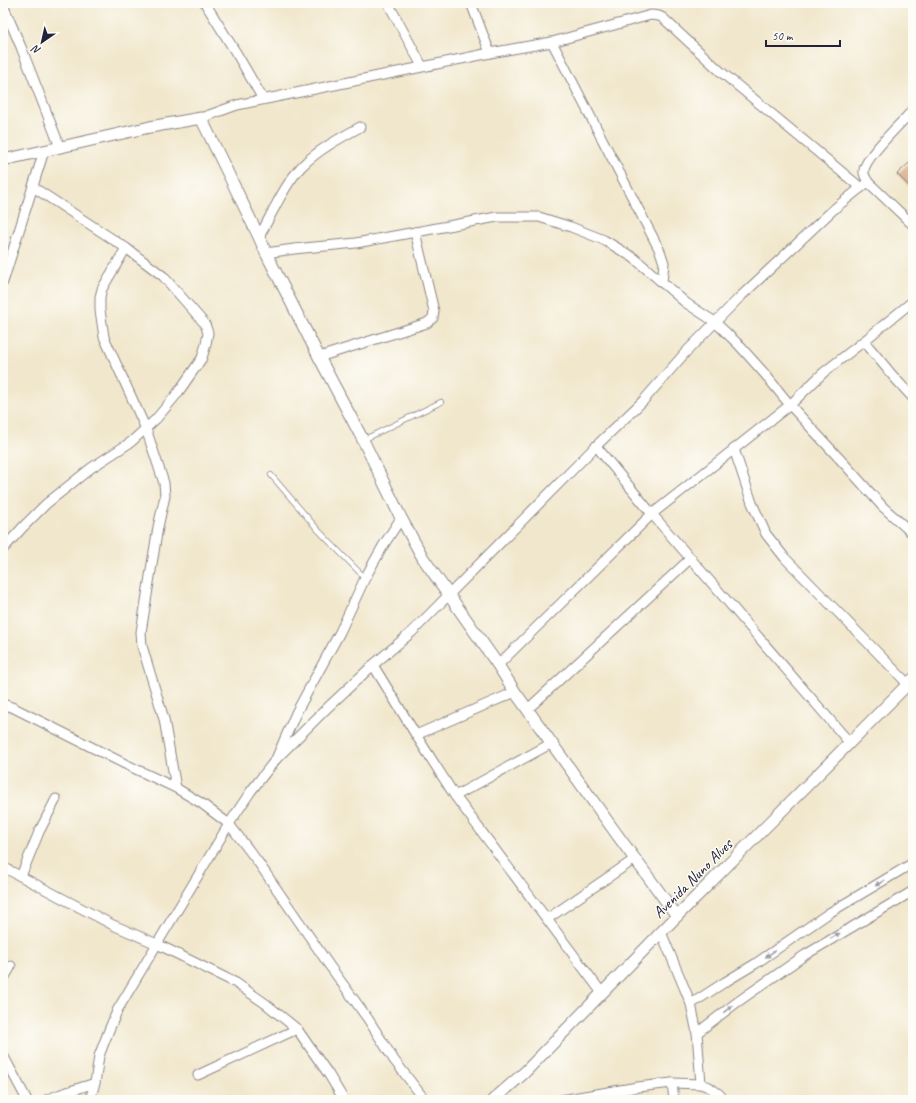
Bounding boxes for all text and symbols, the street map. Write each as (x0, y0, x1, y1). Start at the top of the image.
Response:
north arrow (22, 22, 62, 62)
scale bar (766, 22, 840, 48)
text: 50 m (772, 28, 794, 44)
text: N (28, 41, 43, 58)
street label: Avenida Nuno Alves (649, 834, 738, 923)
one-way arrow (874, 880, 886, 887)
one-way arrow (829, 933, 841, 940)
one-way arrow (765, 950, 776, 958)
one-way arrow (722, 1005, 733, 1014)

